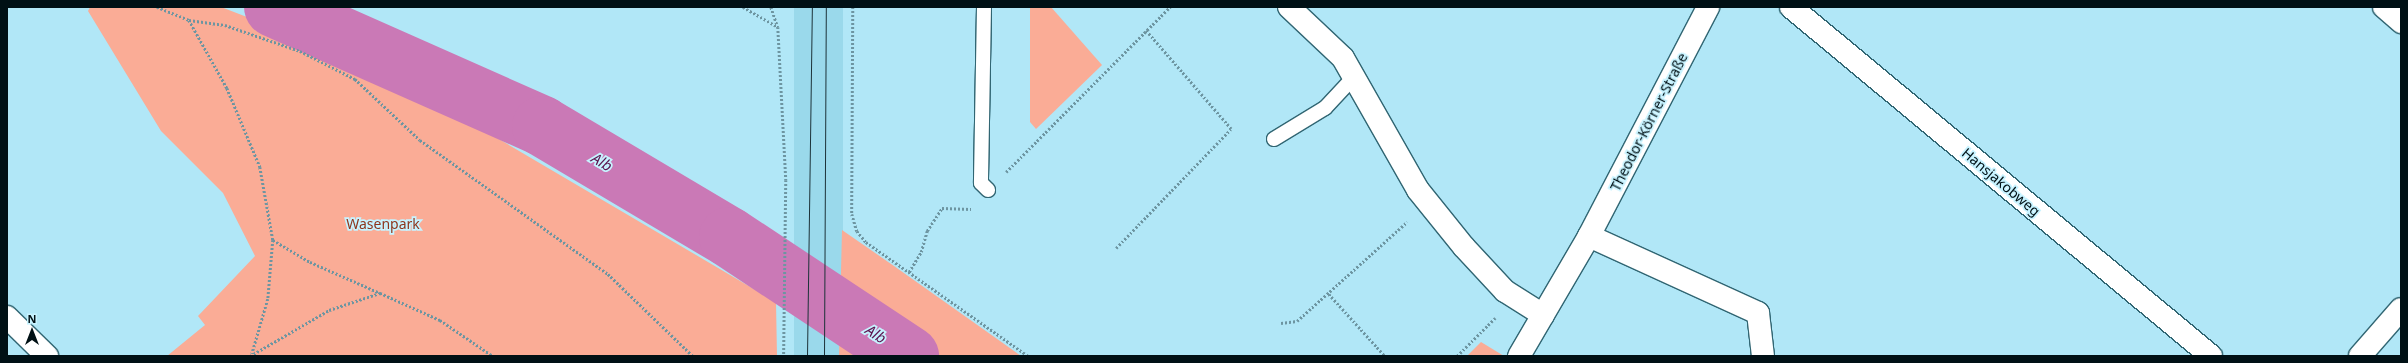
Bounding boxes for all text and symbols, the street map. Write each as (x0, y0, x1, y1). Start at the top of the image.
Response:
street label: Theodor-Körner-Straße (1607, 50, 1691, 194)
street label: Hansjakobweg (1959, 144, 2043, 220)
water label: Alb (588, 149, 616, 175)
park label: Wasenpark (346, 216, 420, 232)
north arrow (12, 311, 52, 351)
text: N (28, 311, 36, 326)
water label: Alb (862, 321, 890, 347)

